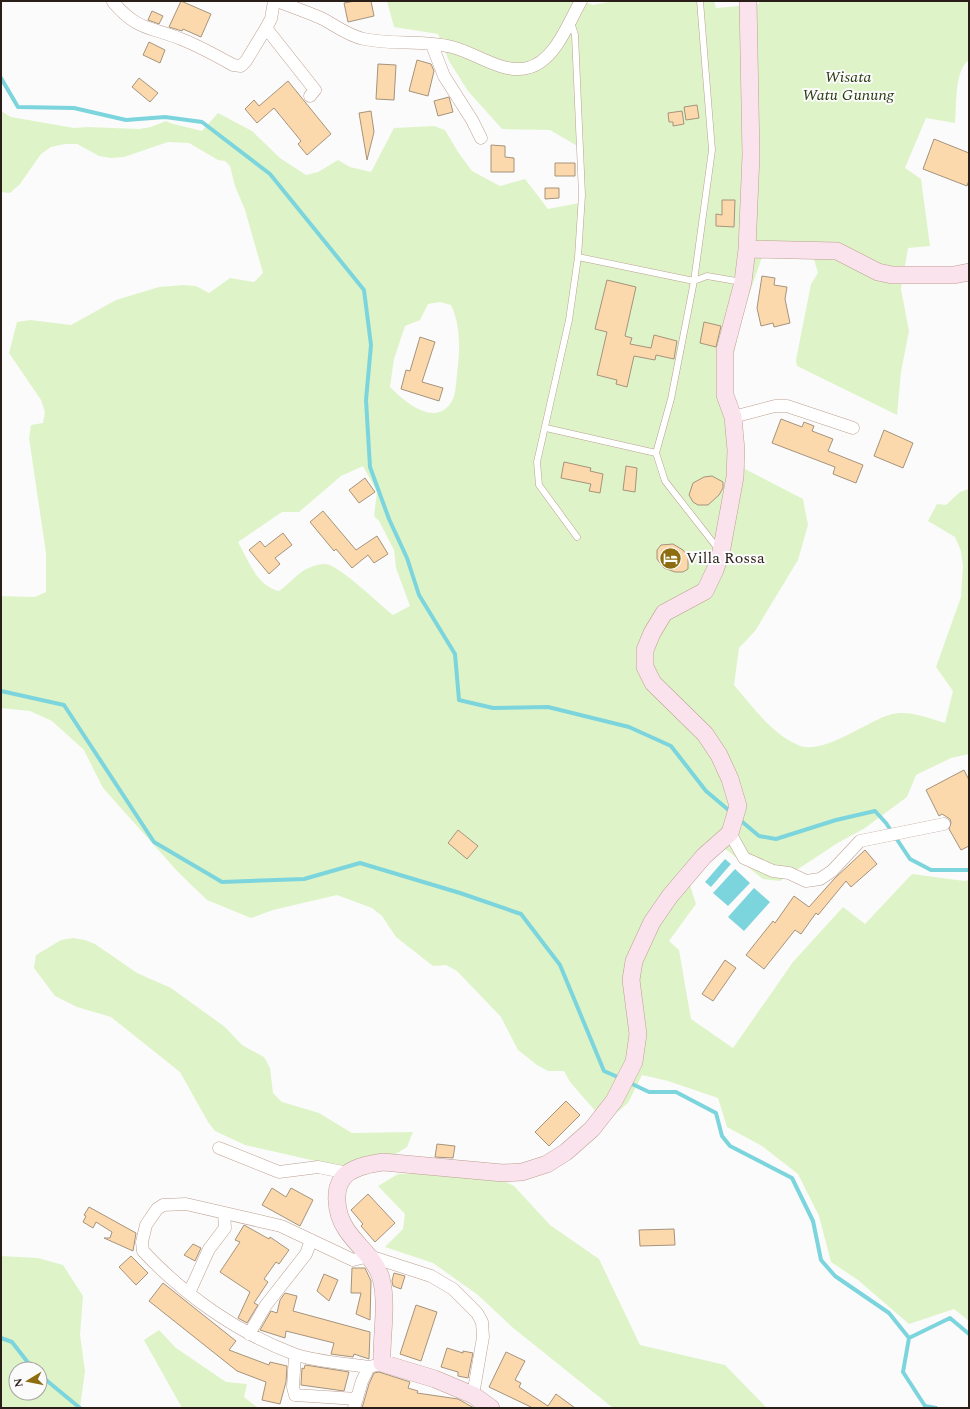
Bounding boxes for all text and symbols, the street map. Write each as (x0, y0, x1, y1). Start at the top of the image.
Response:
park label: Wisata Watu Gunung (802, 65, 895, 107)
hotel icon: Villa Rossa (658, 545, 684, 571)
place label: Villa Rossa (686, 546, 765, 570)
north arrow (8, 1361, 48, 1401)
text: N (9, 1377, 28, 1389)

